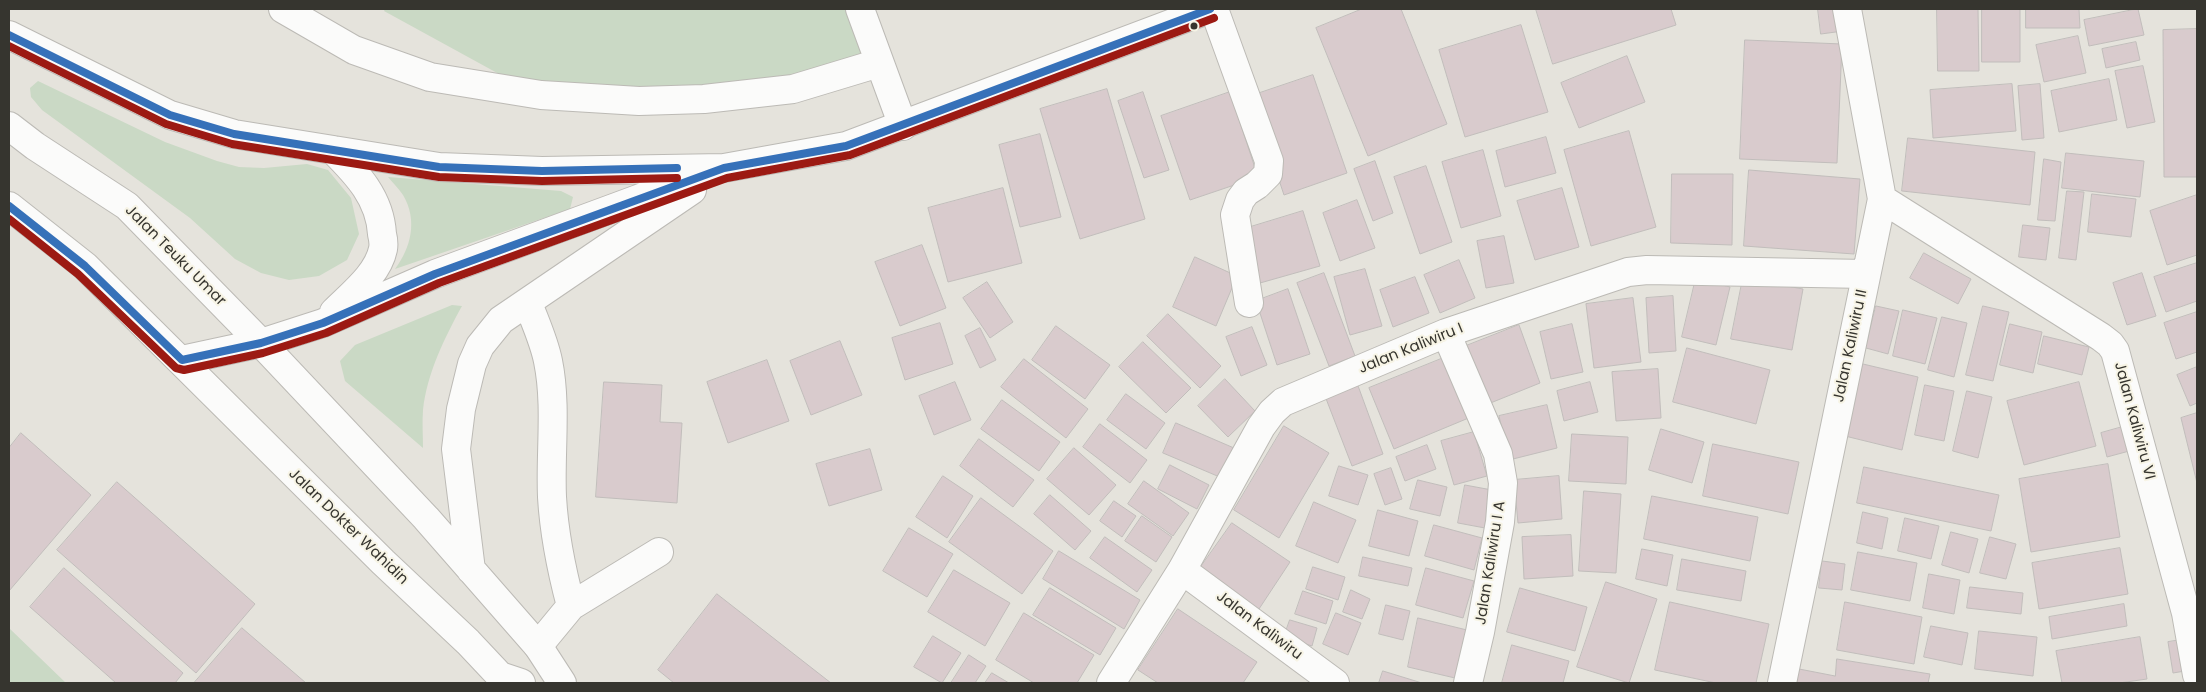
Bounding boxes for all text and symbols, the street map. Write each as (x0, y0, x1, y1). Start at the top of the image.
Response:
unlabelled marker (1189, 21, 1199, 31)
street label: Jalan Teuku Umar (121, 202, 229, 310)
street label: Jalan Kaliwiru II (1830, 288, 1872, 404)
street label: Jalan Kaliwiru I (1356, 320, 1466, 378)
street label: Jalan Kaliwiru VI (2110, 360, 2158, 482)
street label: Jalan Dokter Wahidin (284, 465, 412, 589)
street label: Jalan Kaliwiru I A (1472, 500, 1510, 626)
street label: Jalan Kaliwiru (1212, 588, 1306, 664)

